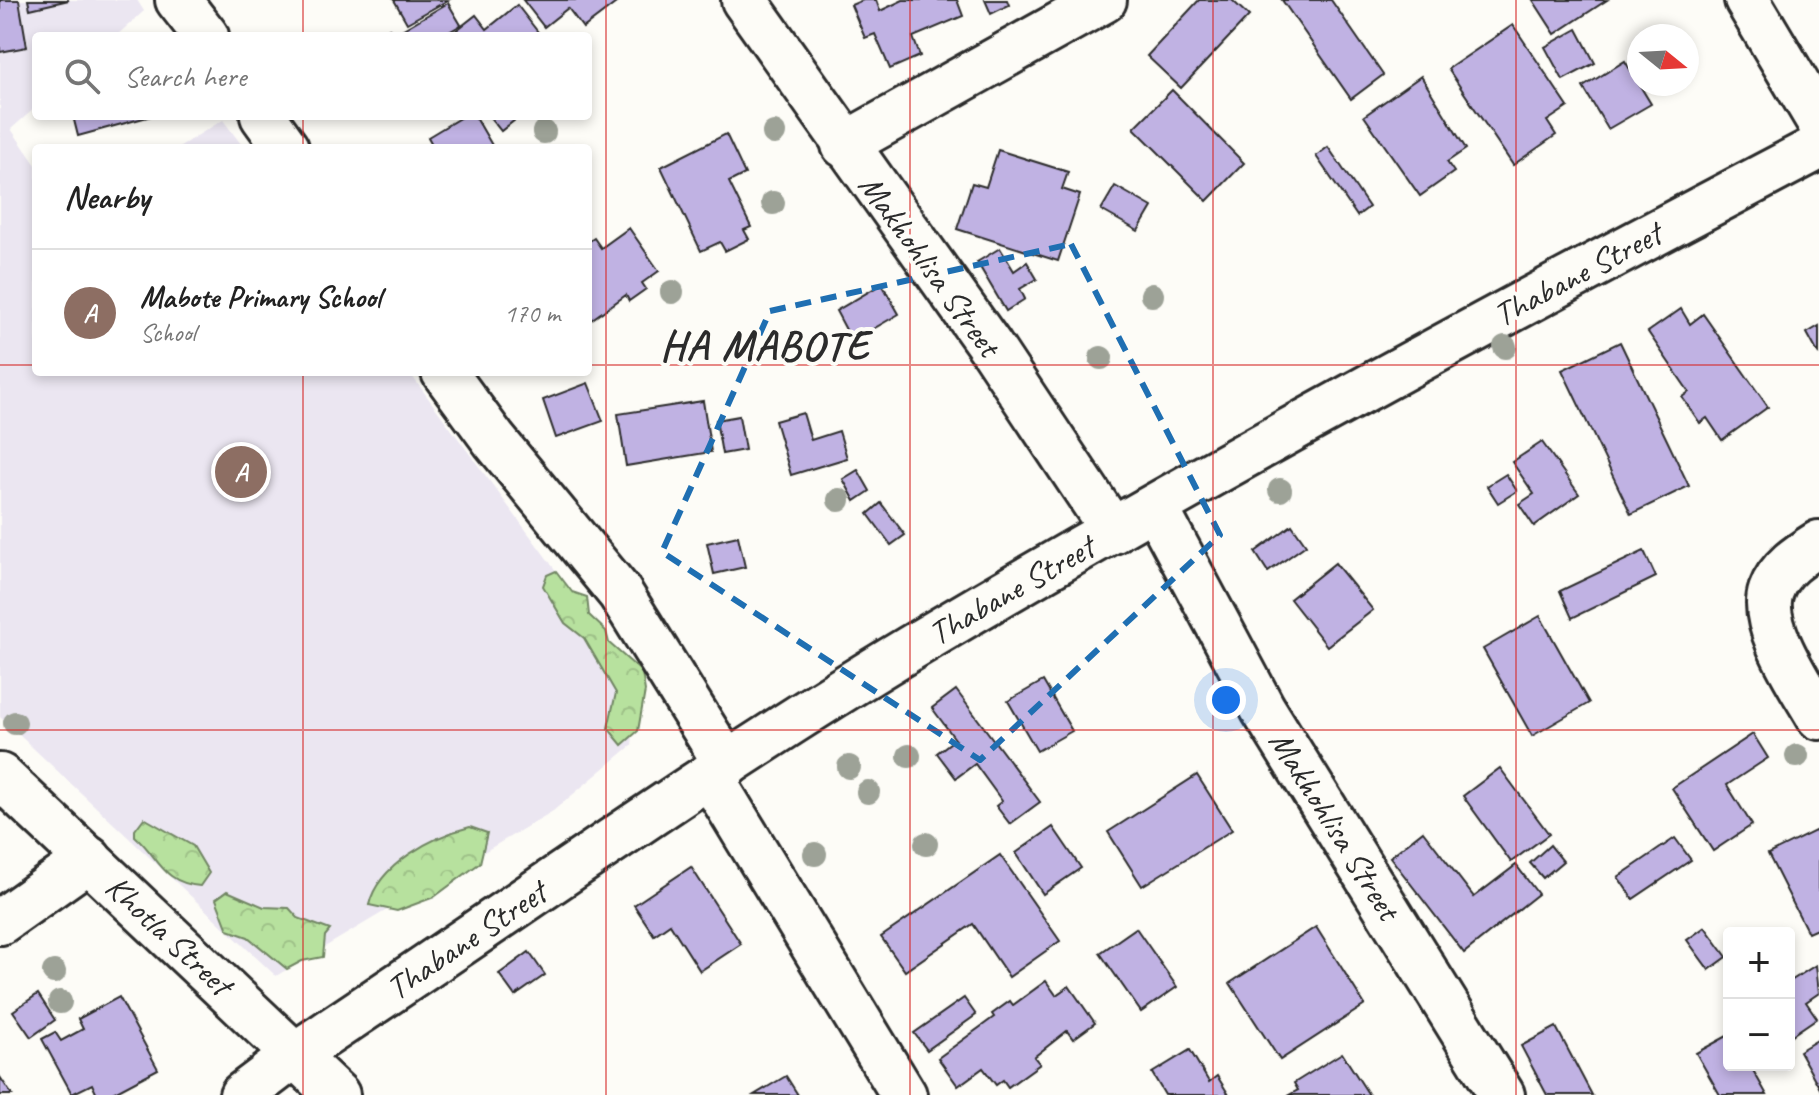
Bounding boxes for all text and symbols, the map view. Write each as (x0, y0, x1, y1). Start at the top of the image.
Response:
north arrow (1627, 24, 1699, 96)
search box (32, 32, 592, 120)
icon: search (60, 54, 104, 98)
text: Search here (124, 57, 246, 95)
street label: Makhohlisa Street (849, 165, 1013, 368)
text: Nearby (64, 175, 150, 218)
street label: Thabane Street (1486, 210, 1672, 336)
text: Mabote Primary School (140, 278, 381, 316)
text: A (83, 297, 97, 330)
text: 170 m (504, 297, 560, 330)
text: School (140, 316, 196, 349)
district label: HA MABOTE (660, 319, 873, 372)
pin: A (215, 442, 267, 502)
street label: Thabane Street (921, 523, 1106, 655)
your location (1206, 680, 1246, 720)
street label: Makhohlisa Street (1260, 723, 1412, 931)
street label: Khotla Street (97, 865, 245, 1008)
street label: Thabane Street (378, 868, 558, 1009)
map controls (1723, 927, 1795, 1071)
button: + (1723, 927, 1795, 999)
button: − (1723, 999, 1795, 1071)

